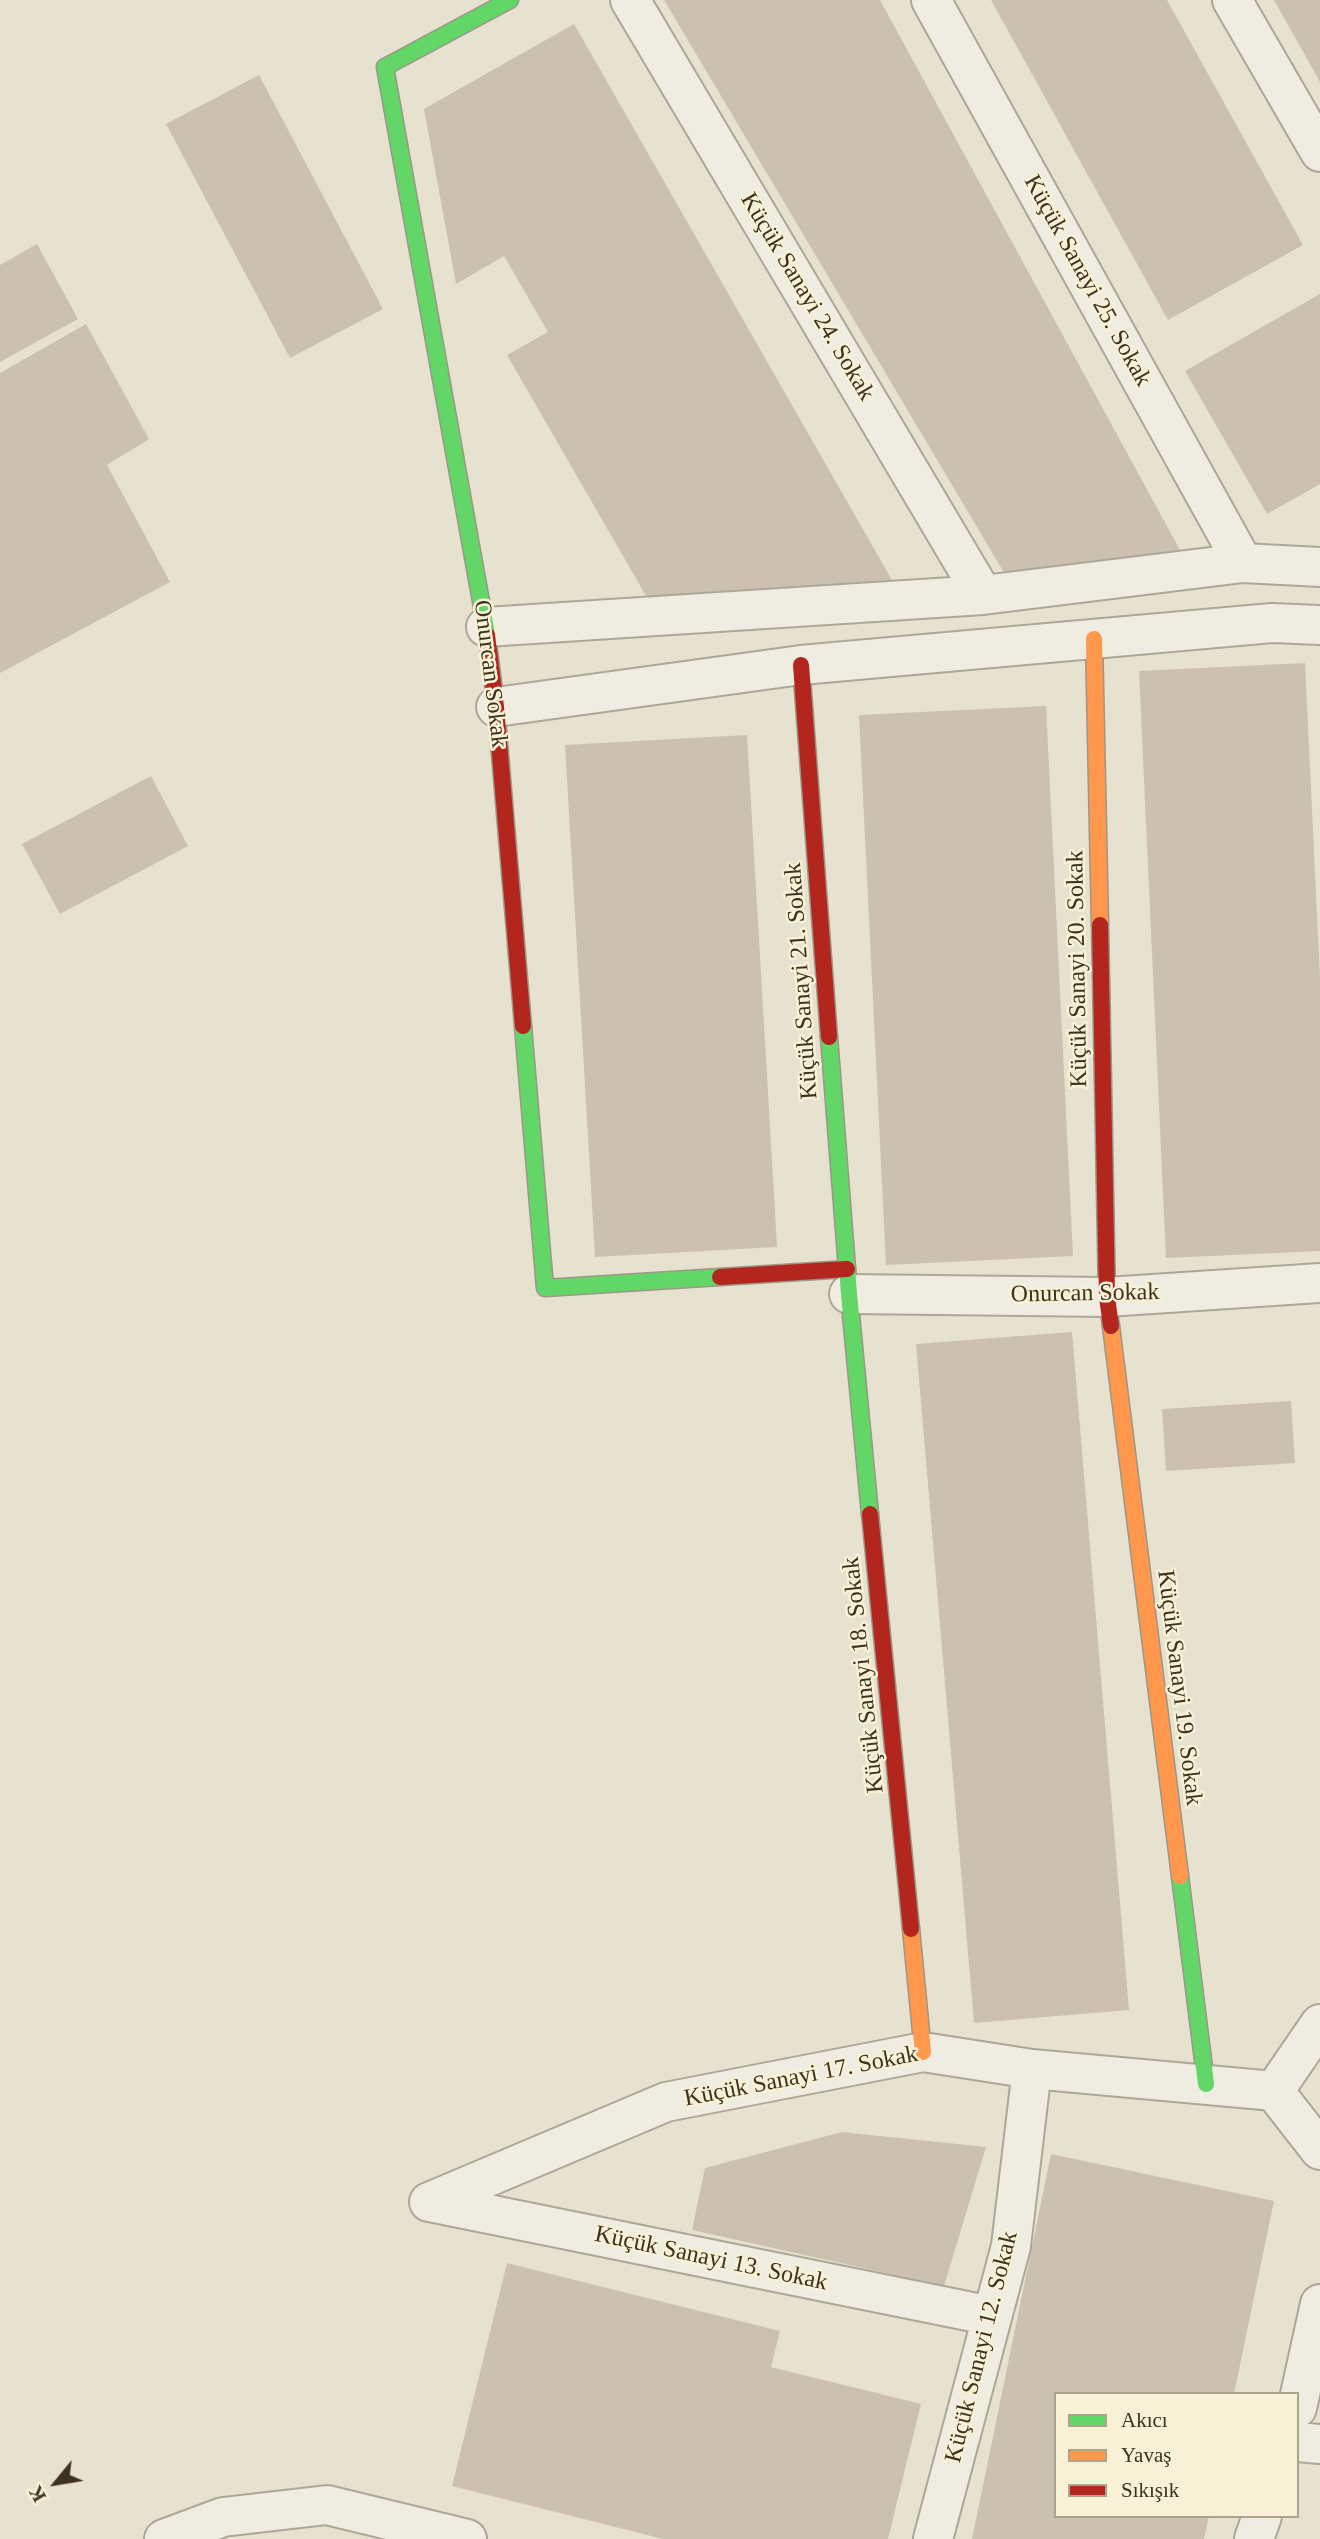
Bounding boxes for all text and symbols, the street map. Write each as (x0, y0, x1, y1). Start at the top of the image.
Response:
street label: Küçük Sanayi 25. Sokak (1017, 170, 1157, 392)
street label: Küçük Sanayi 24. Sokak (734, 188, 880, 406)
street label: Onurcan Sokak (467, 598, 513, 750)
street label: Küçük Sanayi 20. Sokak (1062, 850, 1094, 1088)
street label: Küçük Sanayi 21. Sokak (779, 862, 825, 1100)
street label: Onurcan Sokak (1010, 1278, 1160, 1310)
street label: Küçük Sanayi 18. Sokak (837, 1555, 891, 1795)
street label: Küçük Sanayi 19. Sokak (1150, 1568, 1208, 1808)
street label: Küçük Sanayi 17. Sokak (682, 2040, 920, 2114)
street label: Küçük Sanayi 13. Sokak (592, 2220, 830, 2298)
street label: Küçük Sanayi 12. Sokak (939, 2228, 1025, 2466)
legend (1054, 2392, 1299, 2518)
text: Akıcı (1121, 2408, 1168, 2432)
text: Yavaş (1121, 2443, 1171, 2467)
north arrow (21, 2448, 91, 2518)
text: Sıkışık (1121, 2478, 1179, 2502)
text: K (25, 2482, 50, 2505)

